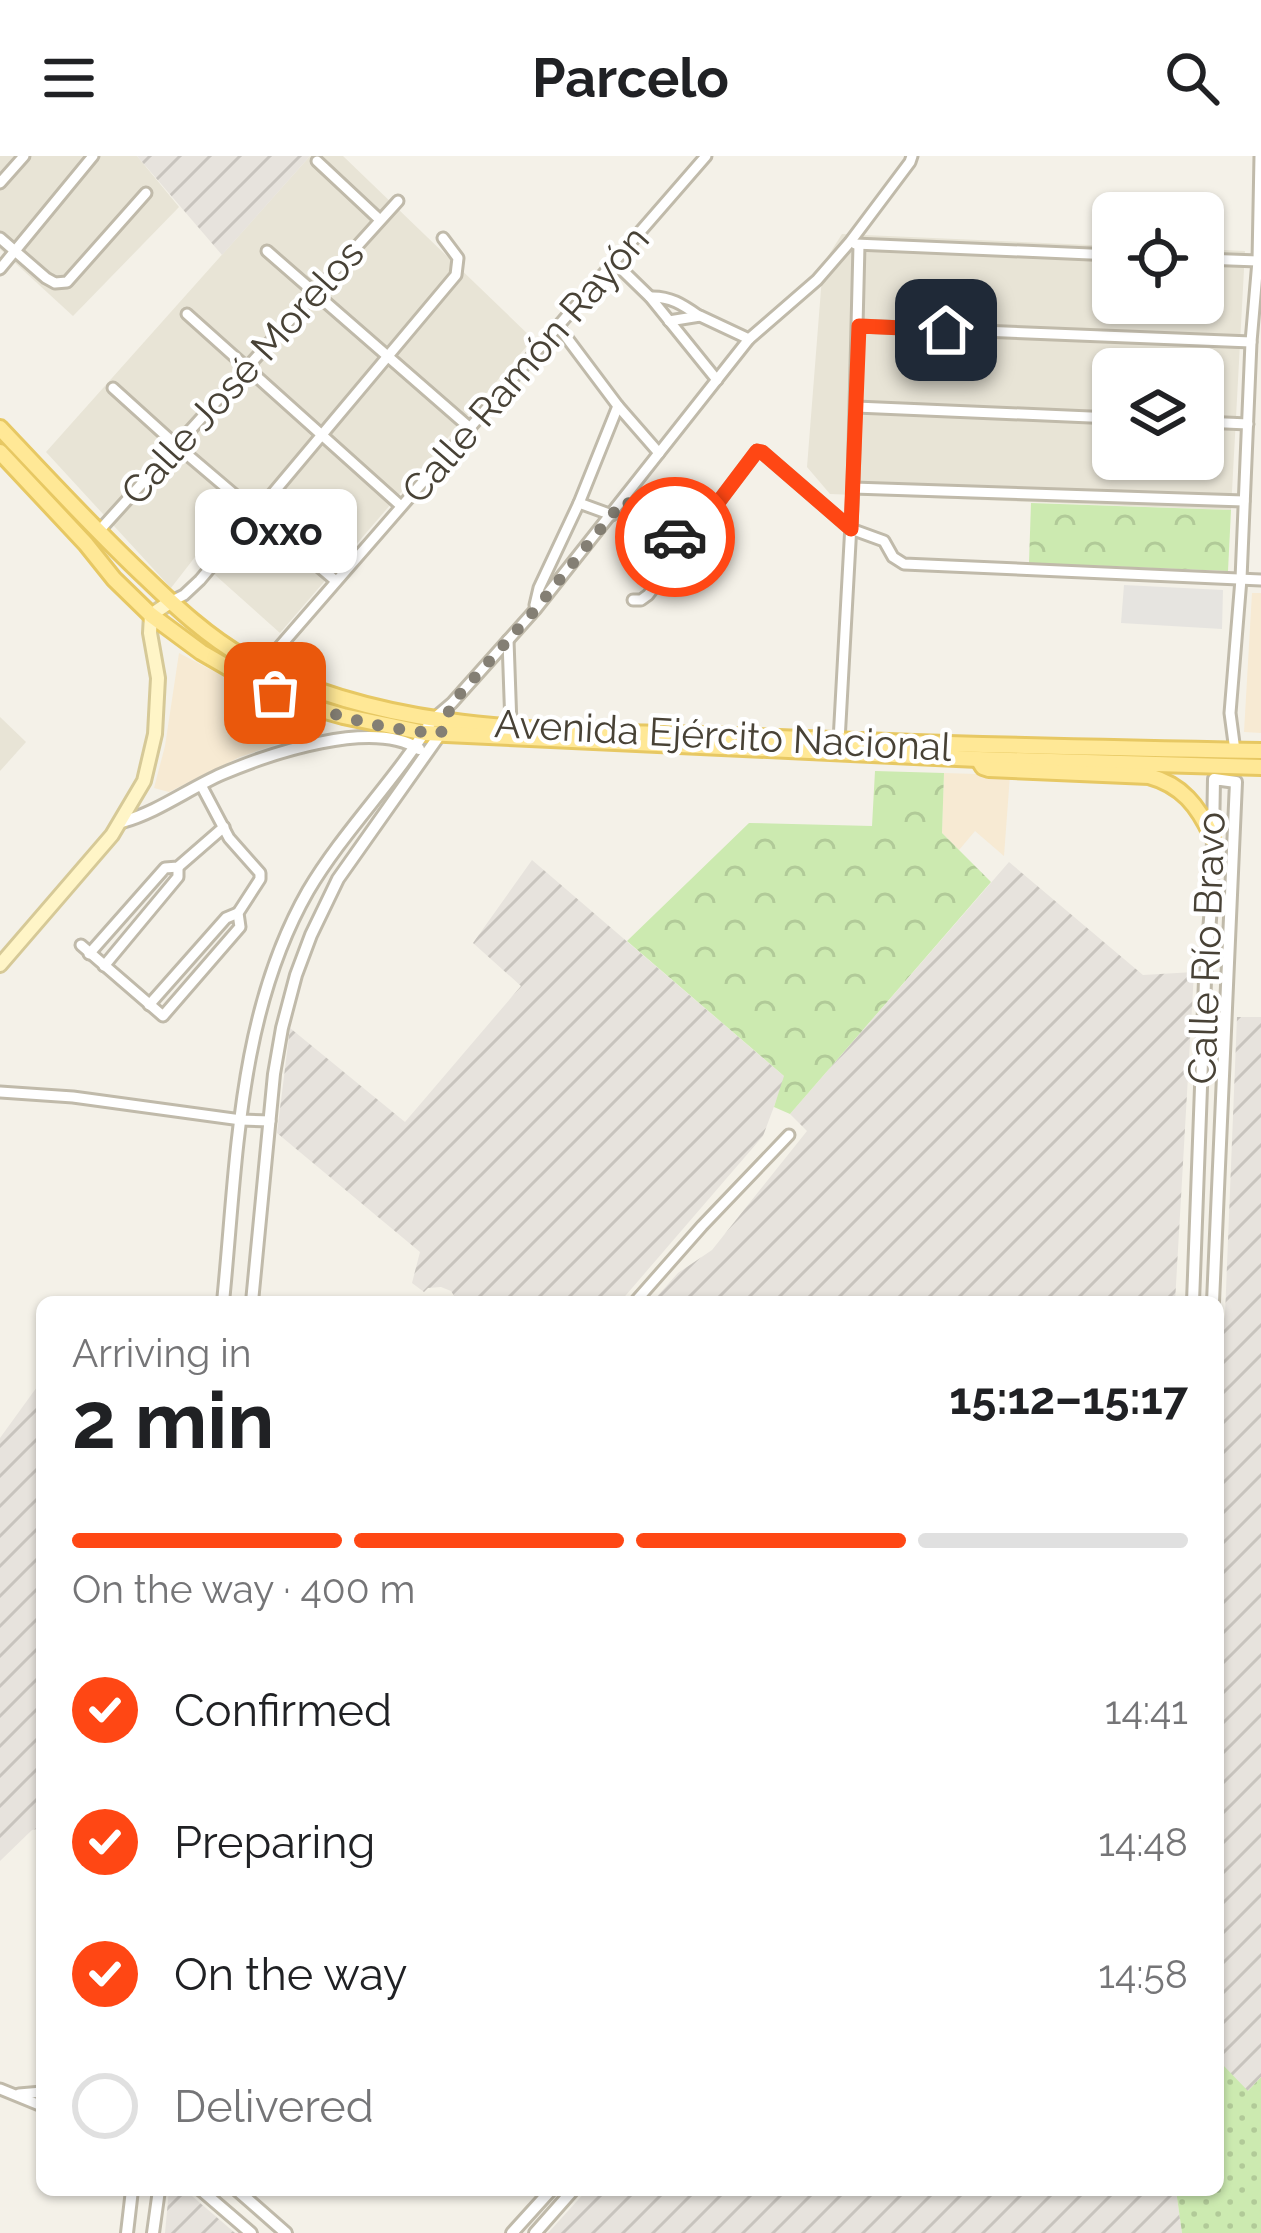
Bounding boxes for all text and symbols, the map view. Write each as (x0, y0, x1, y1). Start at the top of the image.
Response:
icon: menu (36, 45, 102, 111)
icon: search (1159, 45, 1225, 111)
text: Parcelo (532, 46, 729, 110)
map controls (1092, 192, 1224, 480)
button: locate (1092, 192, 1224, 324)
street label: Calle Ramón Rayón (392, 216, 658, 512)
street label: Calle José Morelos (111, 230, 373, 514)
pin (895, 279, 997, 381)
icon: home (913, 297, 979, 363)
button: layers (1092, 348, 1224, 480)
courier (615, 477, 735, 597)
callout: Oxxo (194, 489, 356, 573)
icon: car (642, 504, 708, 570)
text: Oxxo (229, 508, 323, 554)
pin (224, 642, 326, 744)
icon: bag (242, 660, 308, 726)
street label: Avenida Ejército Nacional (493, 700, 953, 770)
street label: Calle Río Bravo (1178, 811, 1234, 1085)
text: Arriving in (72, 1330, 252, 1376)
text: 15:12–15:17 (949, 1372, 1188, 1425)
text: 2 min (72, 1375, 274, 1466)
text: On the way · 400 m (72, 1566, 415, 1612)
icon: check (72, 1677, 138, 1743)
text: Confirmed (174, 1684, 392, 1737)
text: 14:41 (1105, 1687, 1188, 1733)
icon: check (72, 1809, 138, 1875)
text: Preparing (174, 1816, 375, 1869)
text: 14:48 (1098, 1819, 1188, 1865)
icon: check (72, 1941, 138, 2007)
text: On the way (174, 1948, 408, 2001)
text: 14:58 (1098, 1951, 1188, 1997)
text: Delivered (174, 2080, 374, 2133)

